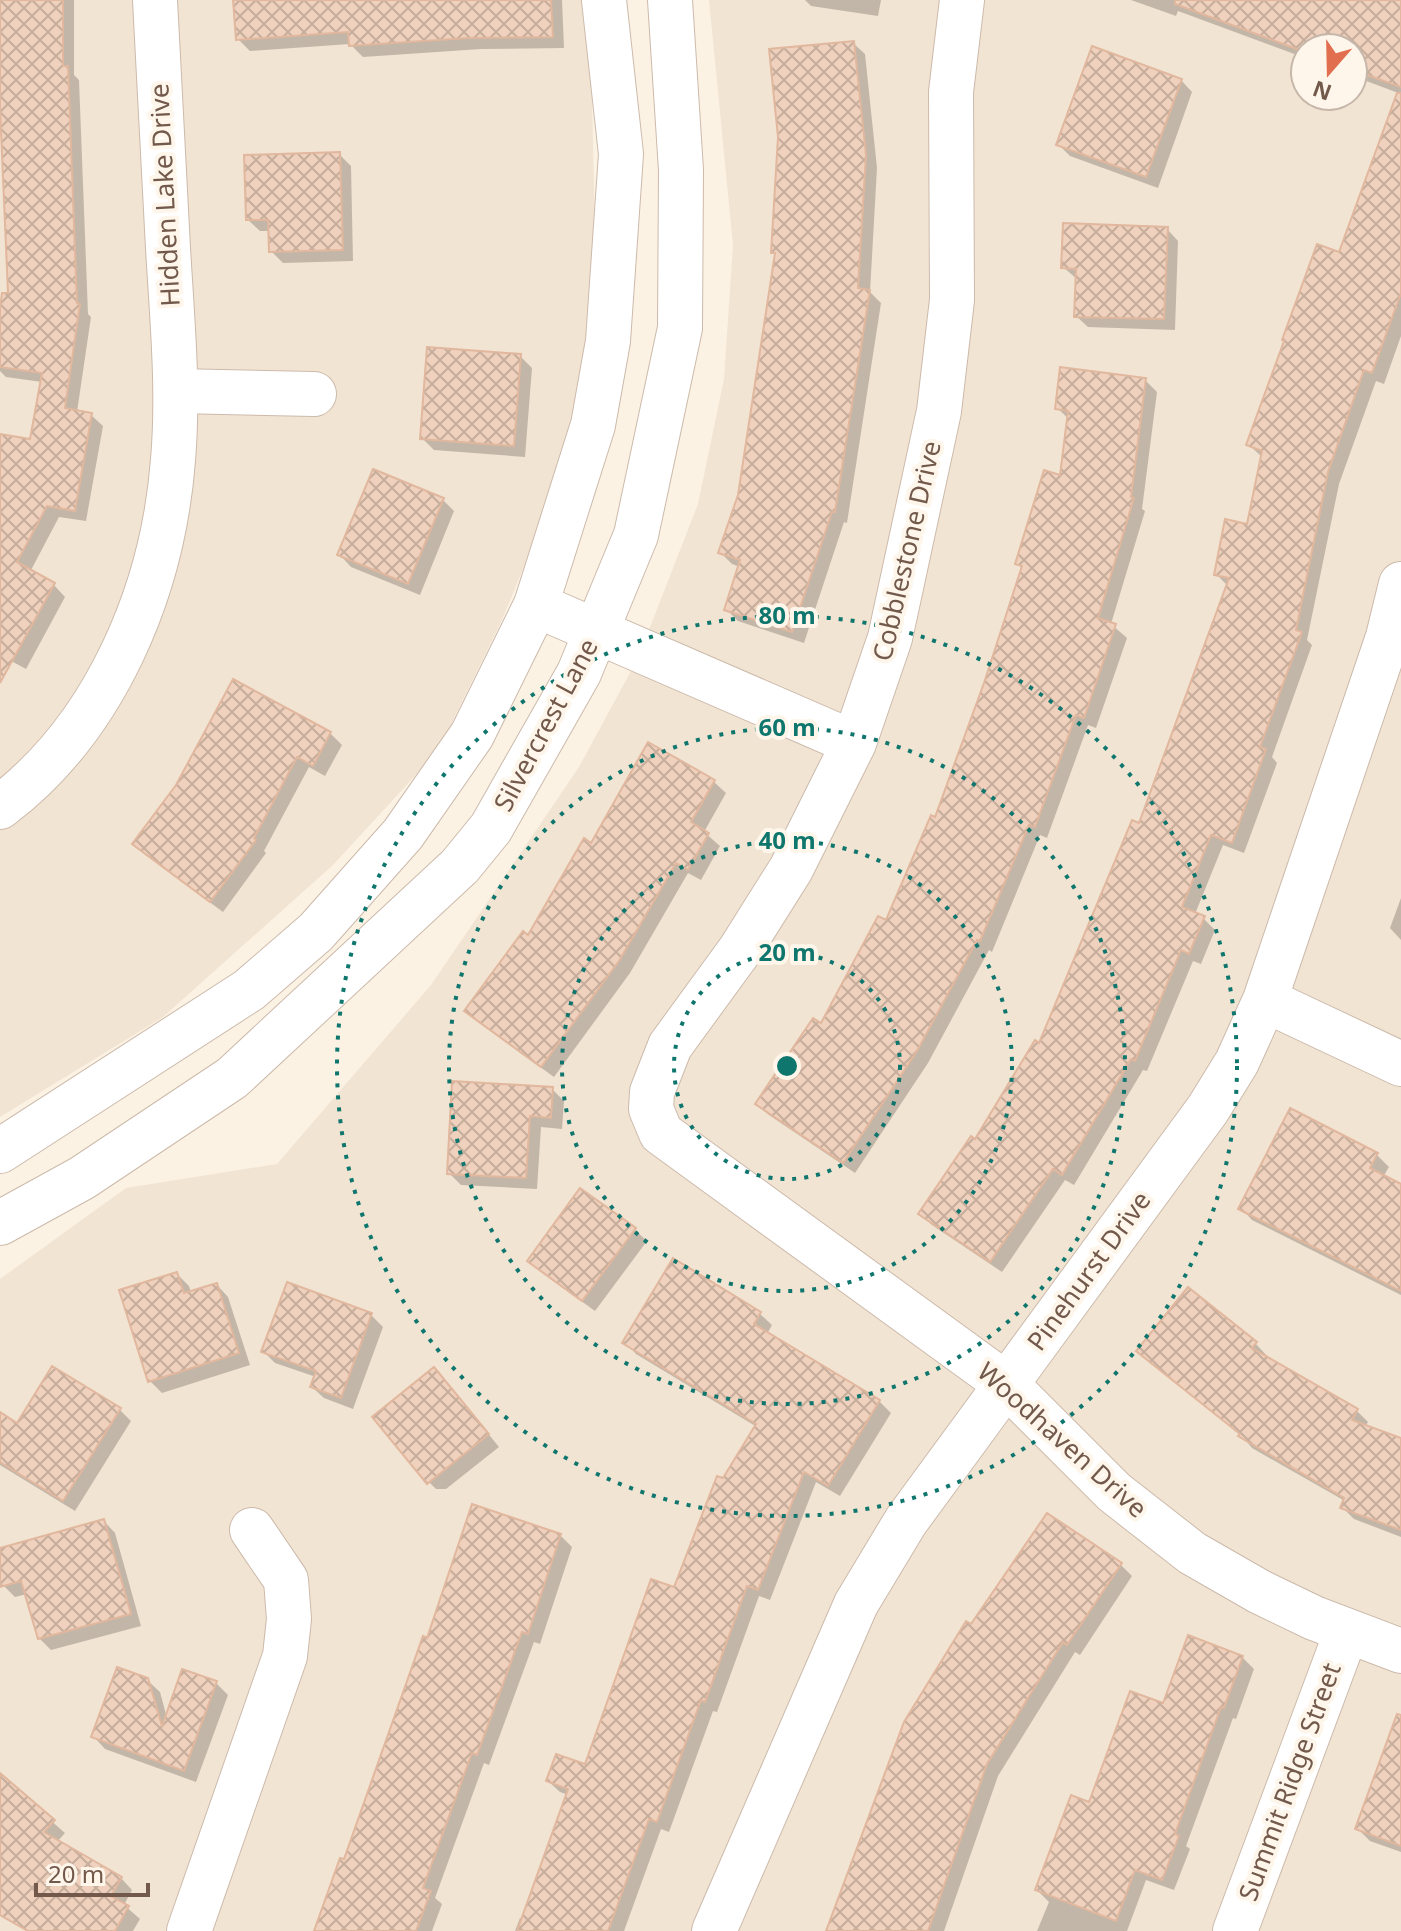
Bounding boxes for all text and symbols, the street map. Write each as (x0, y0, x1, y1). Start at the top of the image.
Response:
north arrow (1289, 32, 1369, 112)
text: N (1308, 75, 1335, 109)
street label: Hidden Lake Drive (140, 83, 188, 307)
street label: Cobblestone Drive (863, 437, 949, 664)
text: 80 m (758, 598, 816, 631)
street label: Silvercrest Lane (484, 632, 606, 817)
text: 60 m (758, 710, 816, 743)
text: 40 m (758, 823, 816, 856)
text: 20 m (758, 935, 816, 968)
centre of rings (773, 1052, 801, 1080)
street label: Pinehurst Drive (1018, 1183, 1158, 1357)
street label: Woodhaven Drive (970, 1353, 1155, 1525)
street label: Summit Ridge Street (1229, 1658, 1349, 1906)
scale bar (36, 1847, 148, 1897)
text: 20 m (48, 1857, 104, 1890)

